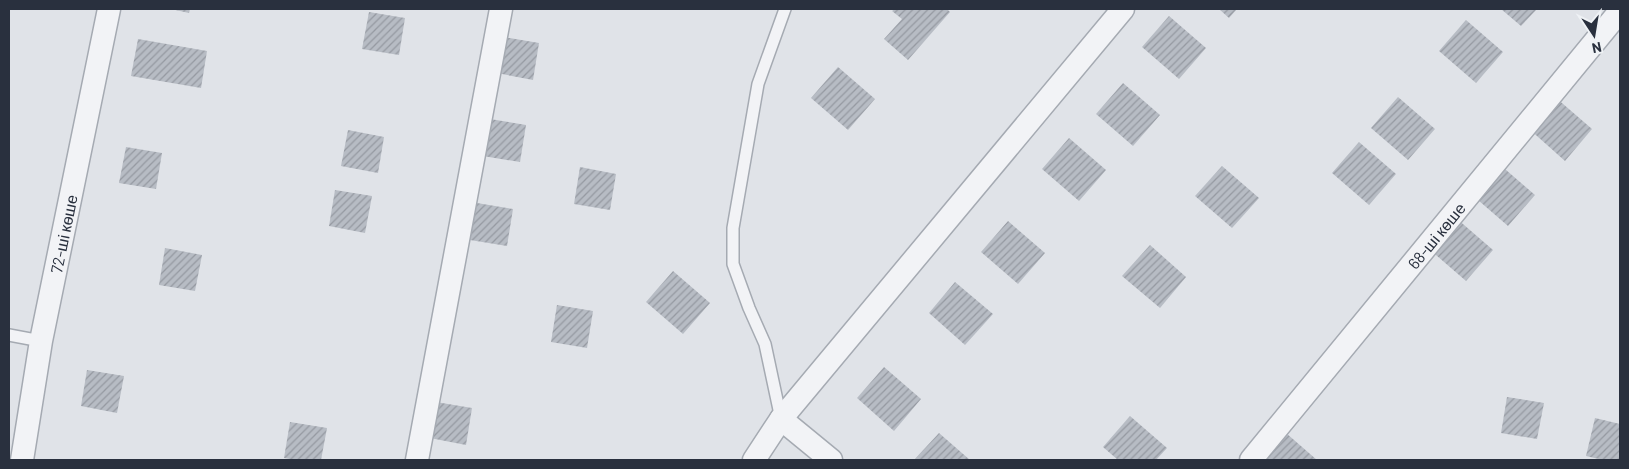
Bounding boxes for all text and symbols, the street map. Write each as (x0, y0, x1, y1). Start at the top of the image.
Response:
north arrow (1569, 10, 1619, 60)
text: N (1590, 39, 1603, 57)
street label: 72-ші көше (46, 193, 80, 275)
street label: 68-ші көше (1403, 198, 1469, 272)

